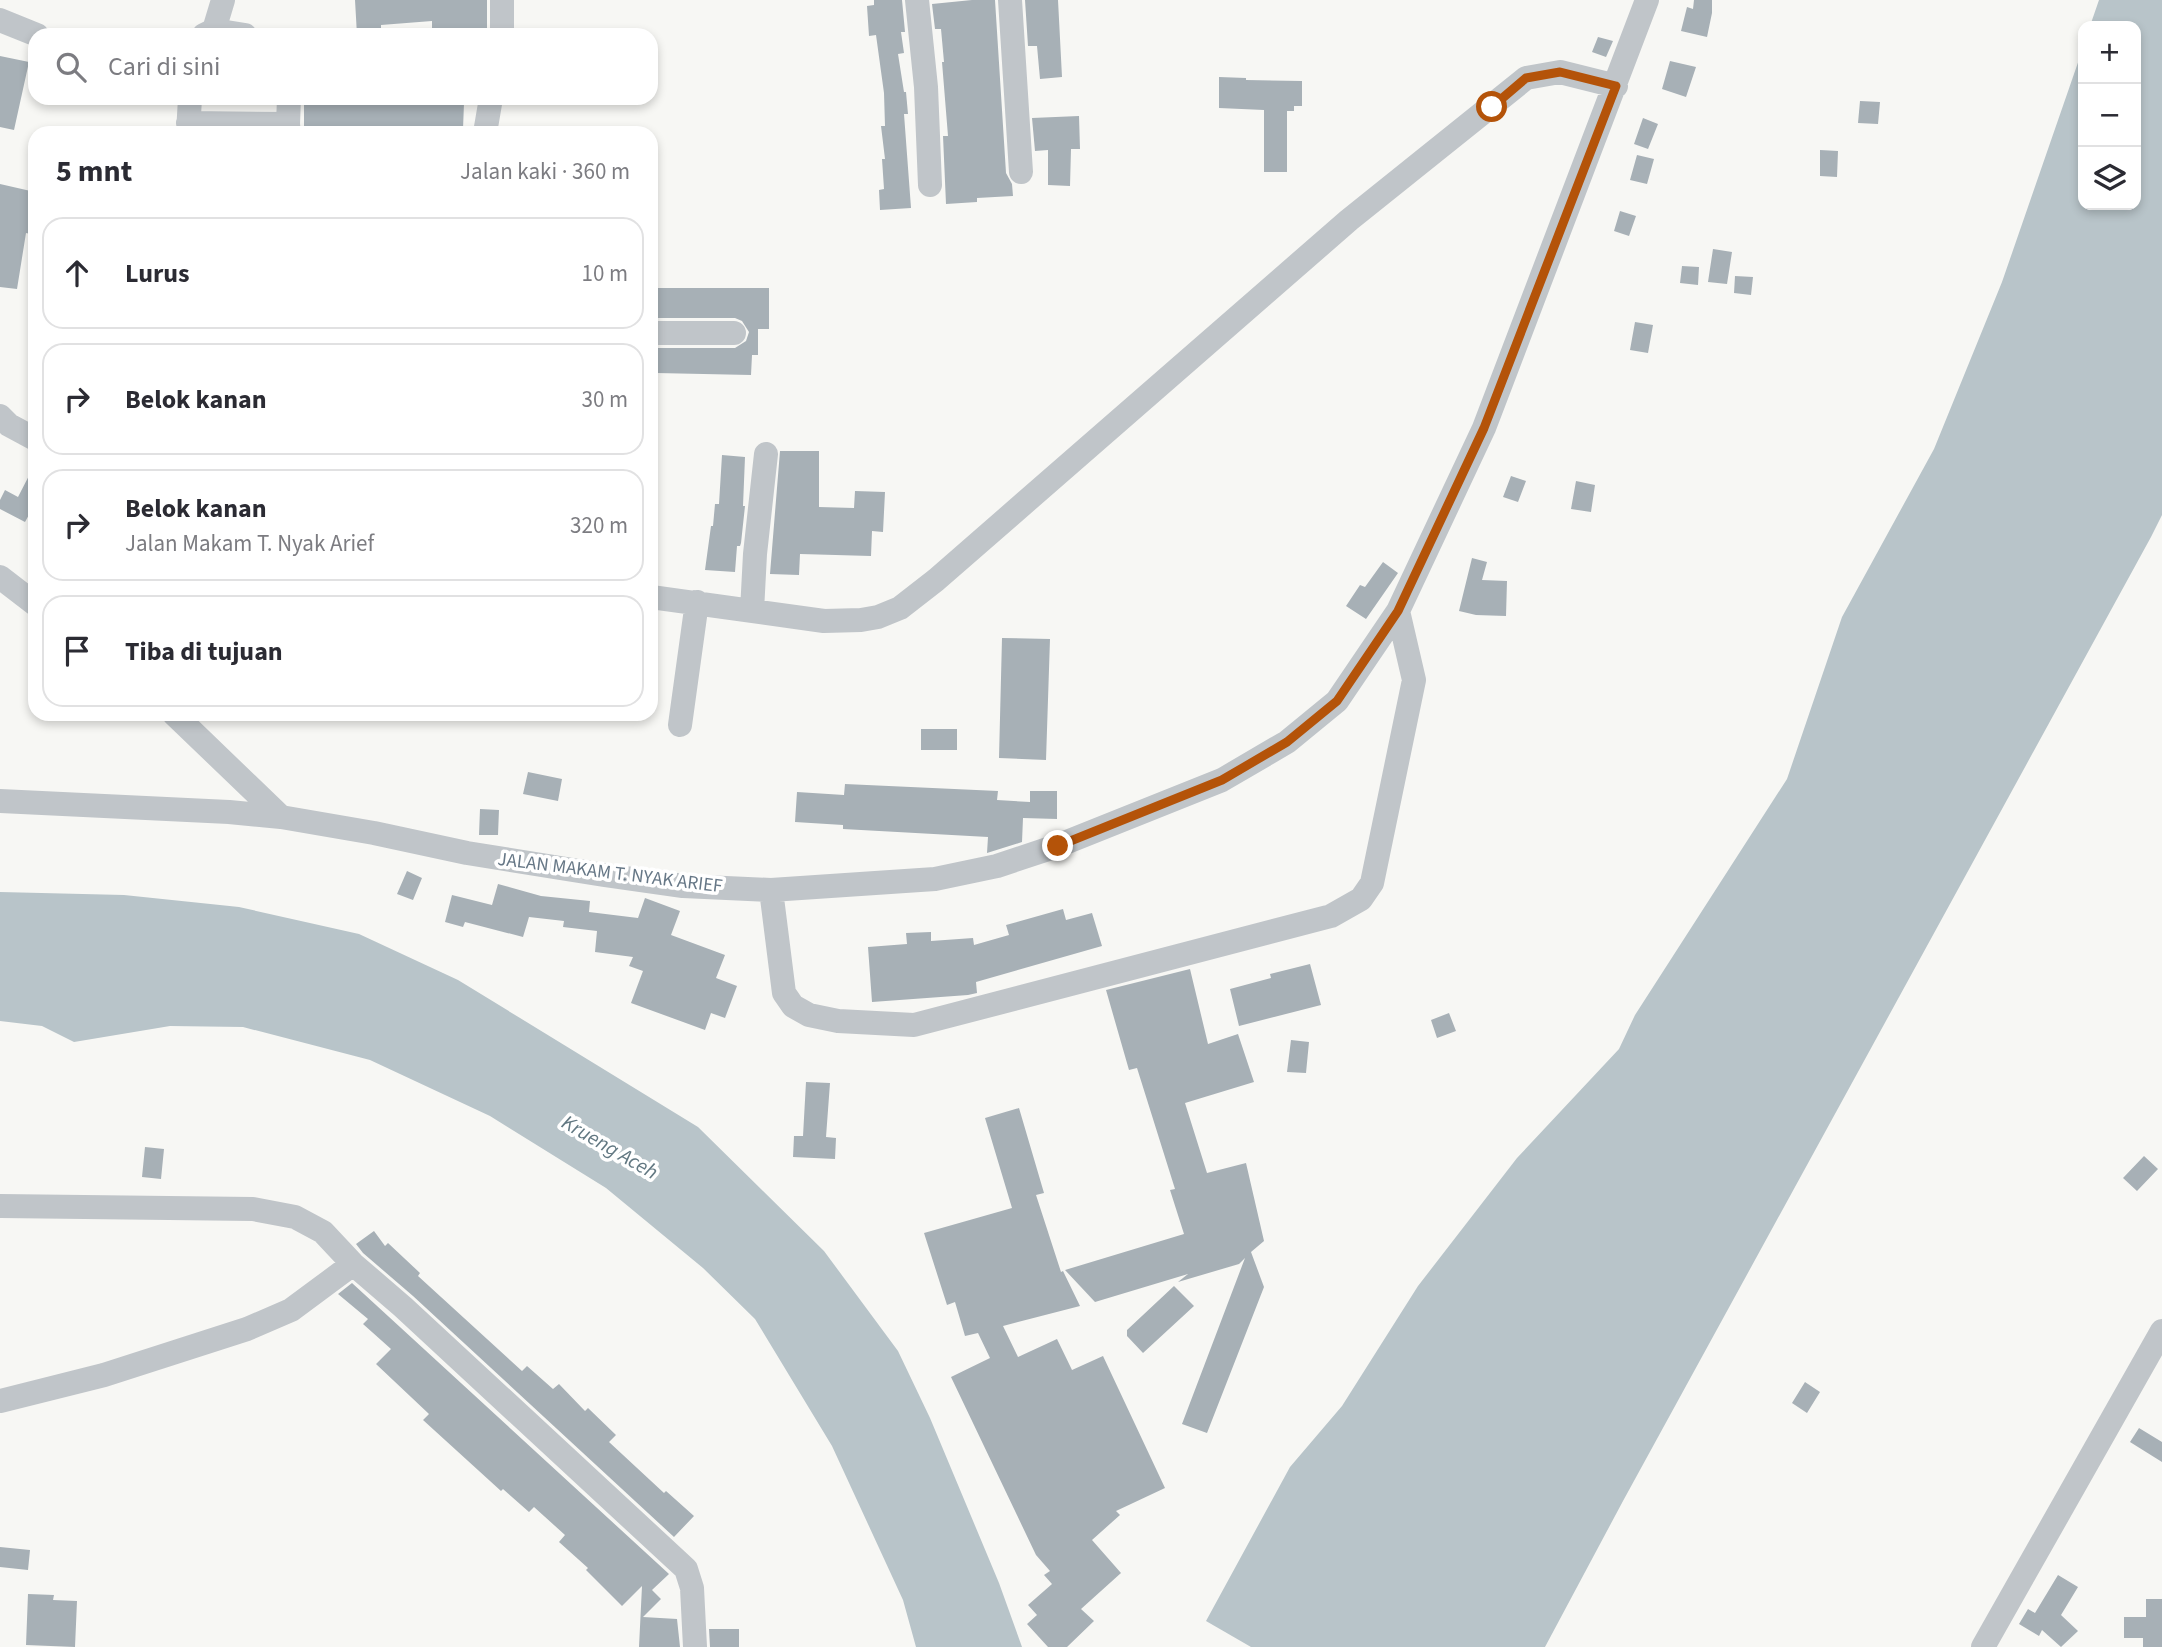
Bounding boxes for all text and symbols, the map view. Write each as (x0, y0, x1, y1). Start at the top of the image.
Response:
map controls (2078, 21, 2141, 210)
button: + (2078, 21, 2141, 84)
search box (28, 28, 658, 105)
icon: search (52, 48, 90, 86)
text: Cari di sini (108, 48, 221, 85)
button: − (2078, 84, 2141, 147)
route start (1476, 91, 1507, 122)
button: layers (2078, 147, 2141, 210)
text: 5 mnt (56, 150, 132, 193)
text: Jalan kaki · 360 m (460, 155, 630, 188)
icon: ahead (58, 254, 96, 292)
text: Lurus (125, 255, 190, 292)
text: 10 m (581, 257, 628, 290)
icon: right (58, 380, 96, 418)
text: Belok kanan (125, 381, 267, 418)
text: 30 m (581, 383, 628, 416)
text: Belok kanan (125, 490, 267, 527)
icon: right (58, 506, 96, 544)
text: 320 m (570, 509, 628, 542)
text: Jalan Makam T. Nyak Arief (125, 527, 374, 560)
icon: arrive (58, 632, 96, 670)
text: Tiba di tujuan (125, 633, 283, 670)
route end (1042, 830, 1073, 861)
street label: JALAN MAKAM T. NYAK ARIEF (496, 846, 724, 900)
water label: Krueng Aceh (556, 1107, 664, 1187)

